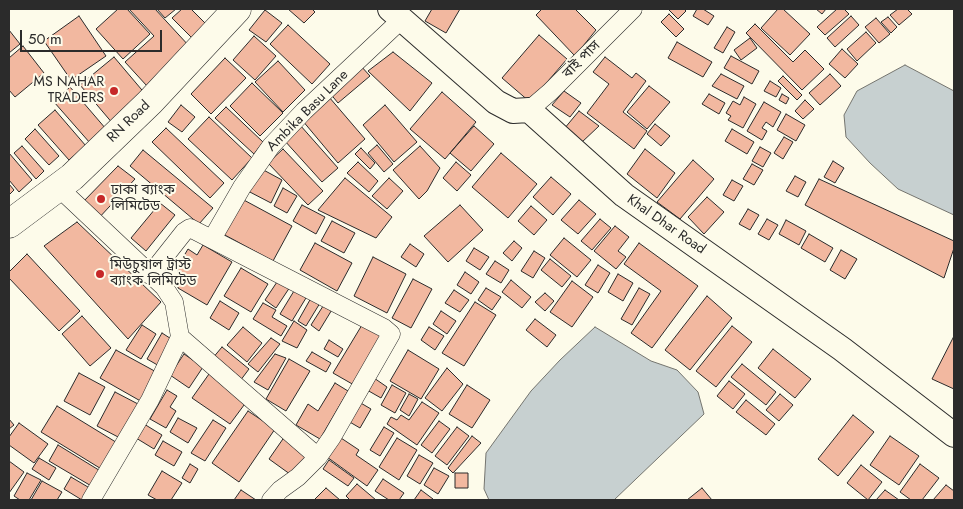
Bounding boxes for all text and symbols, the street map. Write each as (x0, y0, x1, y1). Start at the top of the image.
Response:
scale bar (22, 20, 165, 52)
text: 50 m (28, 28, 62, 50)
street label: বাই পাস (560, 38, 604, 82)
street label: Ambika Basu Lane (264, 67, 352, 155)
place label: MS NAHAR TRADERS (34, 75, 104, 108)
marker: MS NAHAR TRADERS (108, 85, 120, 97)
street label: RN Road (104, 98, 154, 146)
place label: ঢাকা ব্যাংক লিমিটেড (111, 183, 175, 216)
street label: Khal Dhar Road (623, 192, 709, 258)
marker: ঢাকা ব্যাংক লিমিটেড (95, 193, 107, 205)
place label: মিউচুয়াল ট্রাস্ট ব্যাংক লিমিটেড (110, 258, 196, 290)
marker: মিউচুয়াল ট্রাস্ট ব্যাংক লিমিটেড (94, 268, 106, 280)

